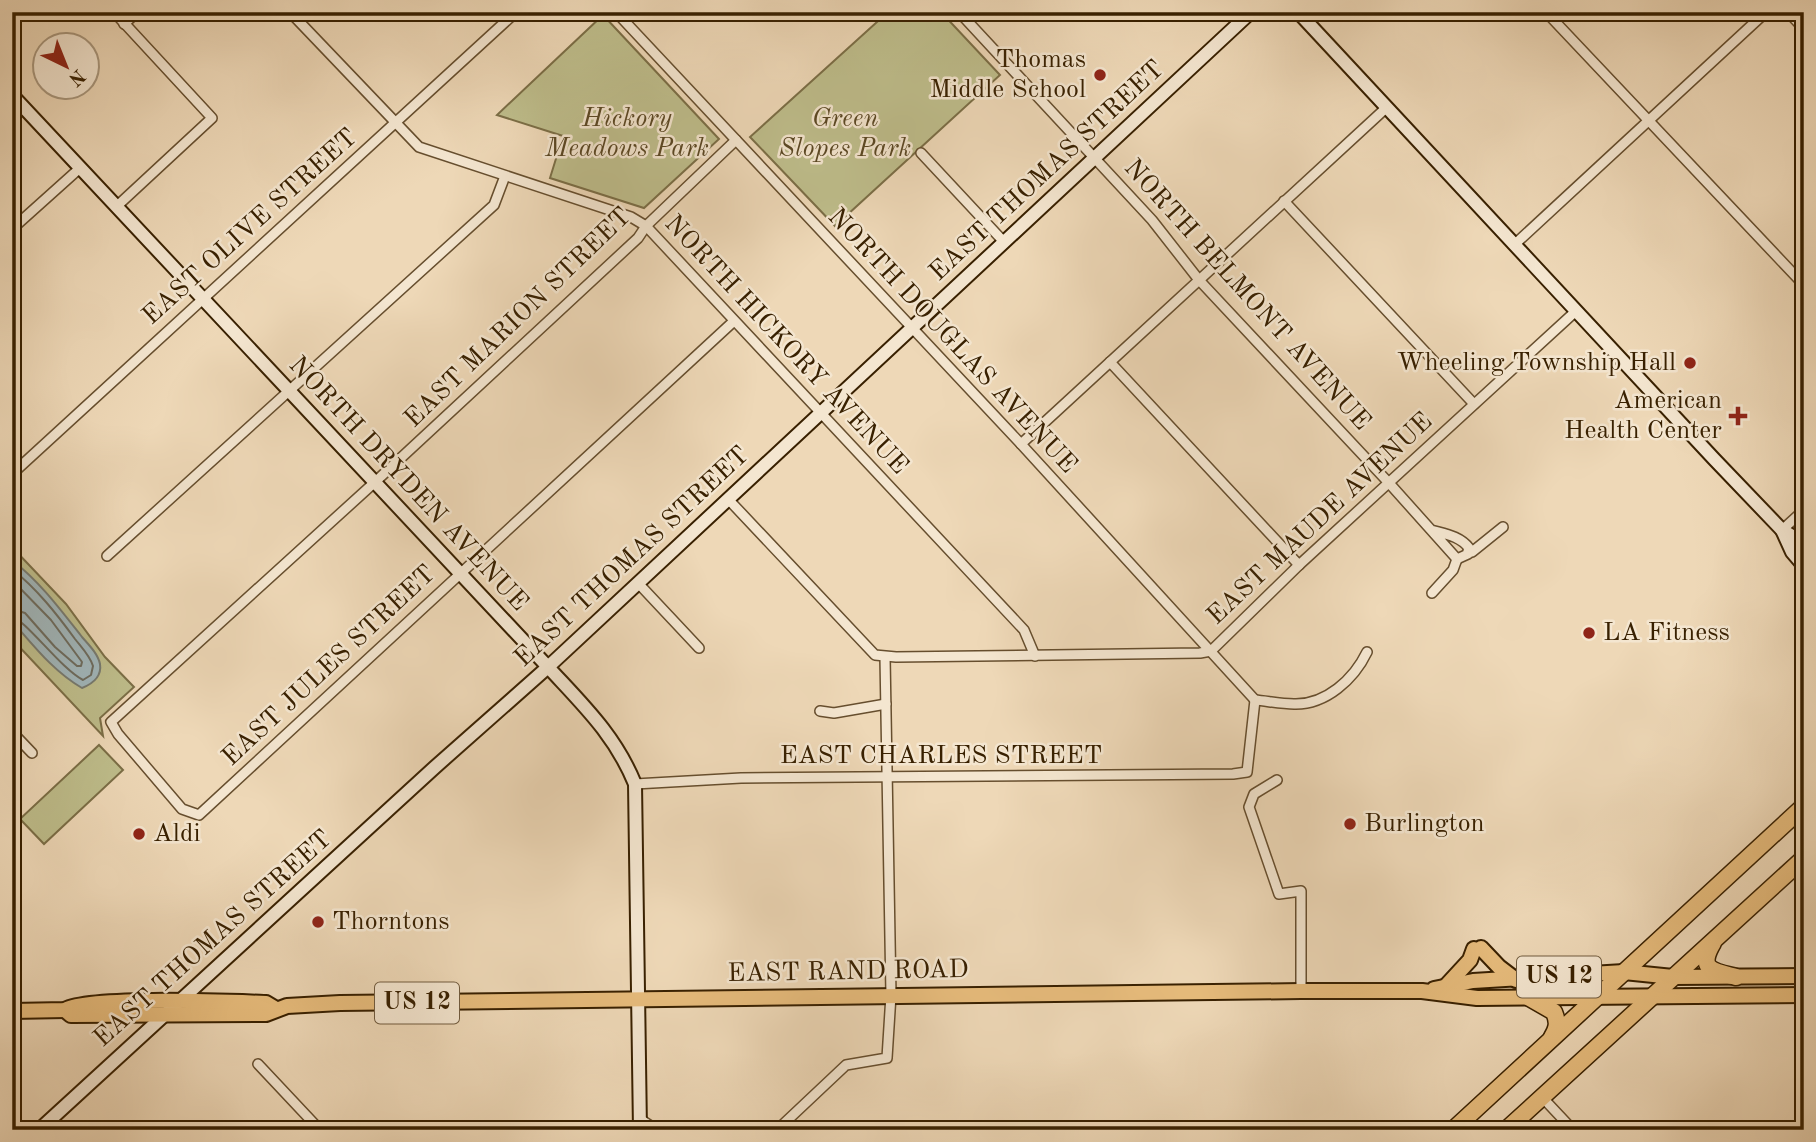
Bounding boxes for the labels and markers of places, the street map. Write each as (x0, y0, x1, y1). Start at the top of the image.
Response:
place label: Thomas Middle School (929, 47, 1086, 103)
marker: Thomas Middle School (1092, 67, 1108, 83)
place label: Wheeling Township Hall (1397, 350, 1676, 376)
marker: Wheeling Township Hall (1682, 355, 1698, 371)
place label: American Health Center (1564, 388, 1722, 444)
marker: American Health Center (1728, 406, 1748, 426)
place label: LA Fitness (1603, 620, 1730, 646)
marker: LA Fitness (1581, 625, 1597, 641)
place label: Burlington (1364, 811, 1485, 837)
marker: Burlington (1342, 816, 1358, 832)
place label: Aldi (153, 821, 200, 847)
marker: Aldi (131, 826, 147, 842)
place label: Thorntons (332, 909, 450, 935)
marker: Thorntons (310, 914, 326, 930)

